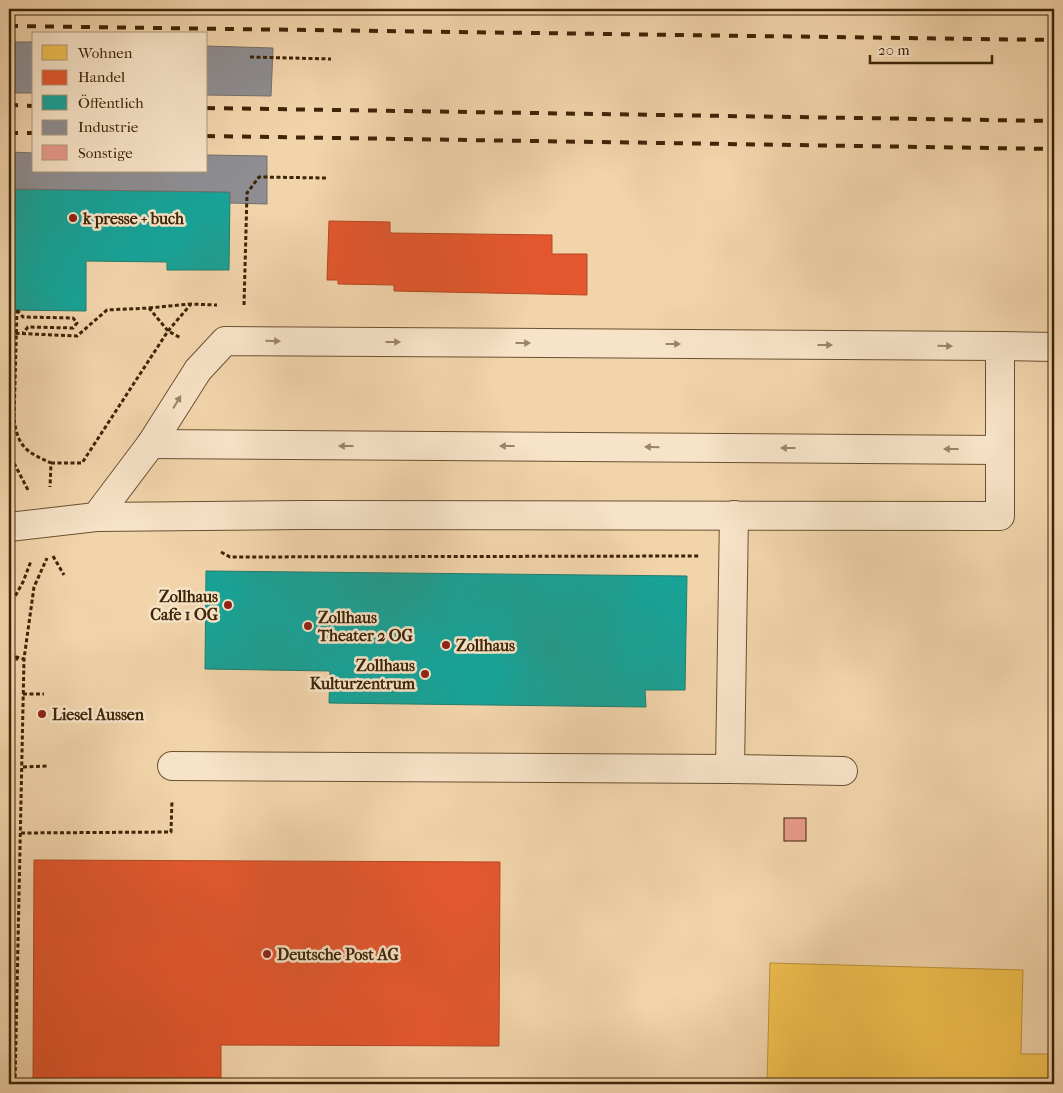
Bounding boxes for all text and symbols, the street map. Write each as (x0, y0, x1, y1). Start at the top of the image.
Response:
legend (32, 32, 208, 172)
scale bar (870, 32, 993, 64)
text: 20 m (878, 41, 910, 59)
text: Wohnen (77, 44, 133, 62)
text: Handel (78, 68, 125, 86)
text: Öffentlich (78, 94, 144, 112)
text: Industrie (78, 118, 139, 136)
text: Sonstige (78, 144, 133, 162)
place label: k presse + buch (82, 209, 185, 229)
marker: k presse + buch (67, 212, 79, 224)
one-way arrow (266, 337, 282, 345)
one-way arrow (385, 338, 401, 346)
one-way arrow (515, 339, 531, 347)
one-way arrow (665, 340, 681, 348)
one-way arrow (817, 341, 833, 349)
one-way arrow (937, 342, 953, 350)
one-way arrow (172, 396, 181, 409)
one-way arrow (338, 441, 354, 449)
one-way arrow (498, 442, 514, 450)
one-way arrow (643, 443, 659, 451)
one-way arrow (780, 444, 796, 452)
one-way arrow (942, 445, 958, 453)
place label: Zollhaus Cafe 1 OG (150, 587, 219, 624)
marker: Zollhaus Cafe 1 OG (222, 599, 234, 611)
place label: Zollhaus Theater 2 OG (317, 608, 414, 645)
marker: Zollhaus Theater 2 OG (302, 620, 314, 632)
place label: Zollhaus (456, 636, 515, 655)
marker: Zollhaus (440, 639, 452, 651)
place label: Zollhaus Kulturzentrum (310, 656, 416, 693)
marker: Zollhaus Kulturzentrum (419, 668, 431, 680)
place label: Liesel Aussen (52, 705, 145, 724)
marker: Liesel Aussen (36, 708, 48, 720)
place label: Deutsche Post AG (277, 945, 399, 964)
marker: Deutsche Post AG (261, 948, 273, 960)

